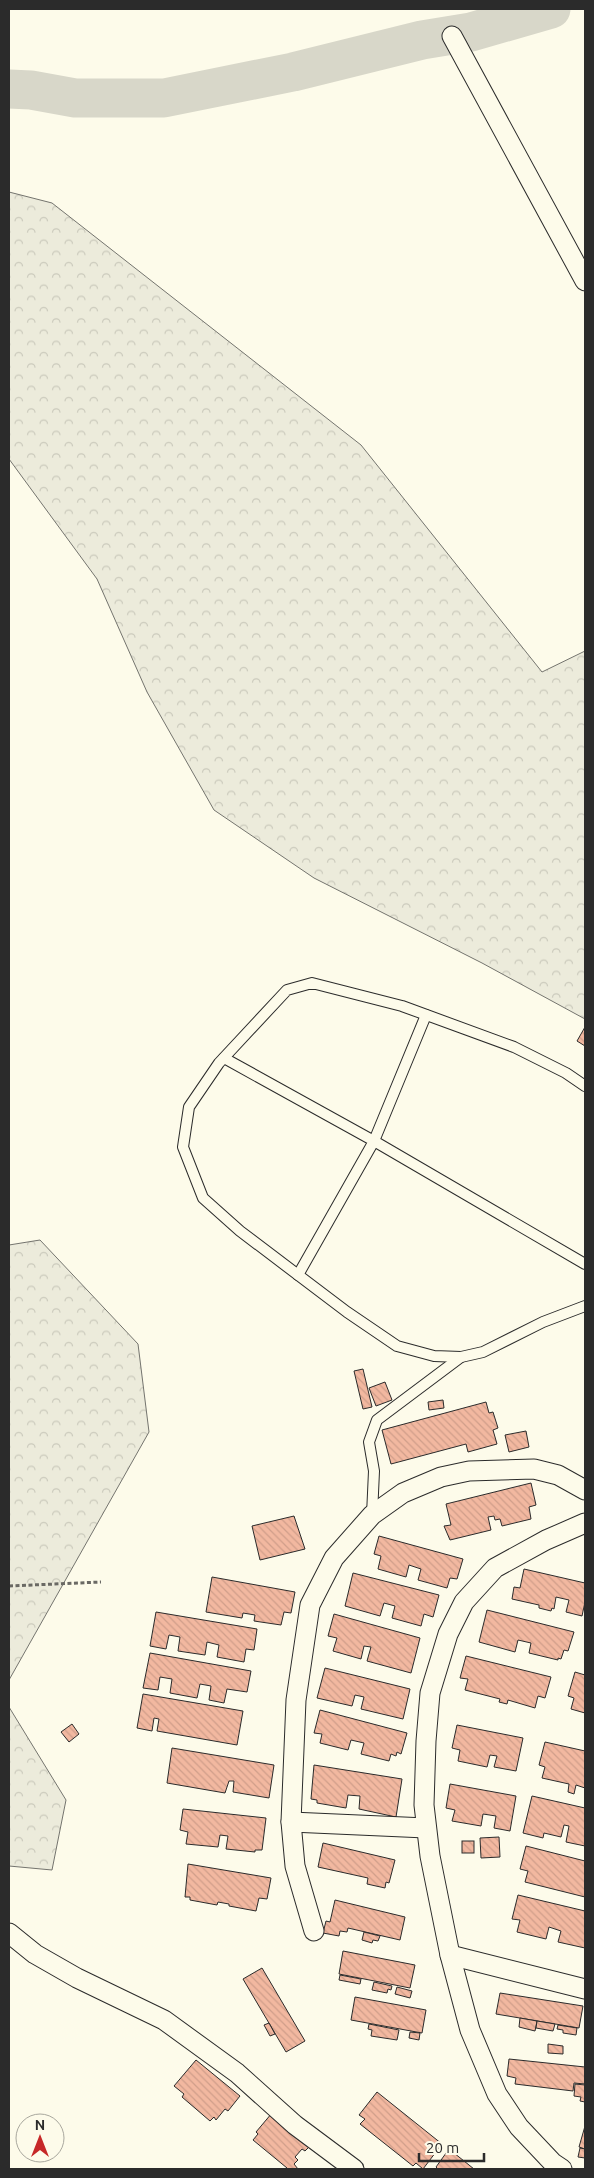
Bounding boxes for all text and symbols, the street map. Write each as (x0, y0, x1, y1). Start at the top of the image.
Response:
north arrow (15, 2113, 65, 2163)
text: N (35, 2117, 45, 2133)
scale bar (419, 2130, 484, 2162)
text: 20 m (426, 2139, 459, 2156)

